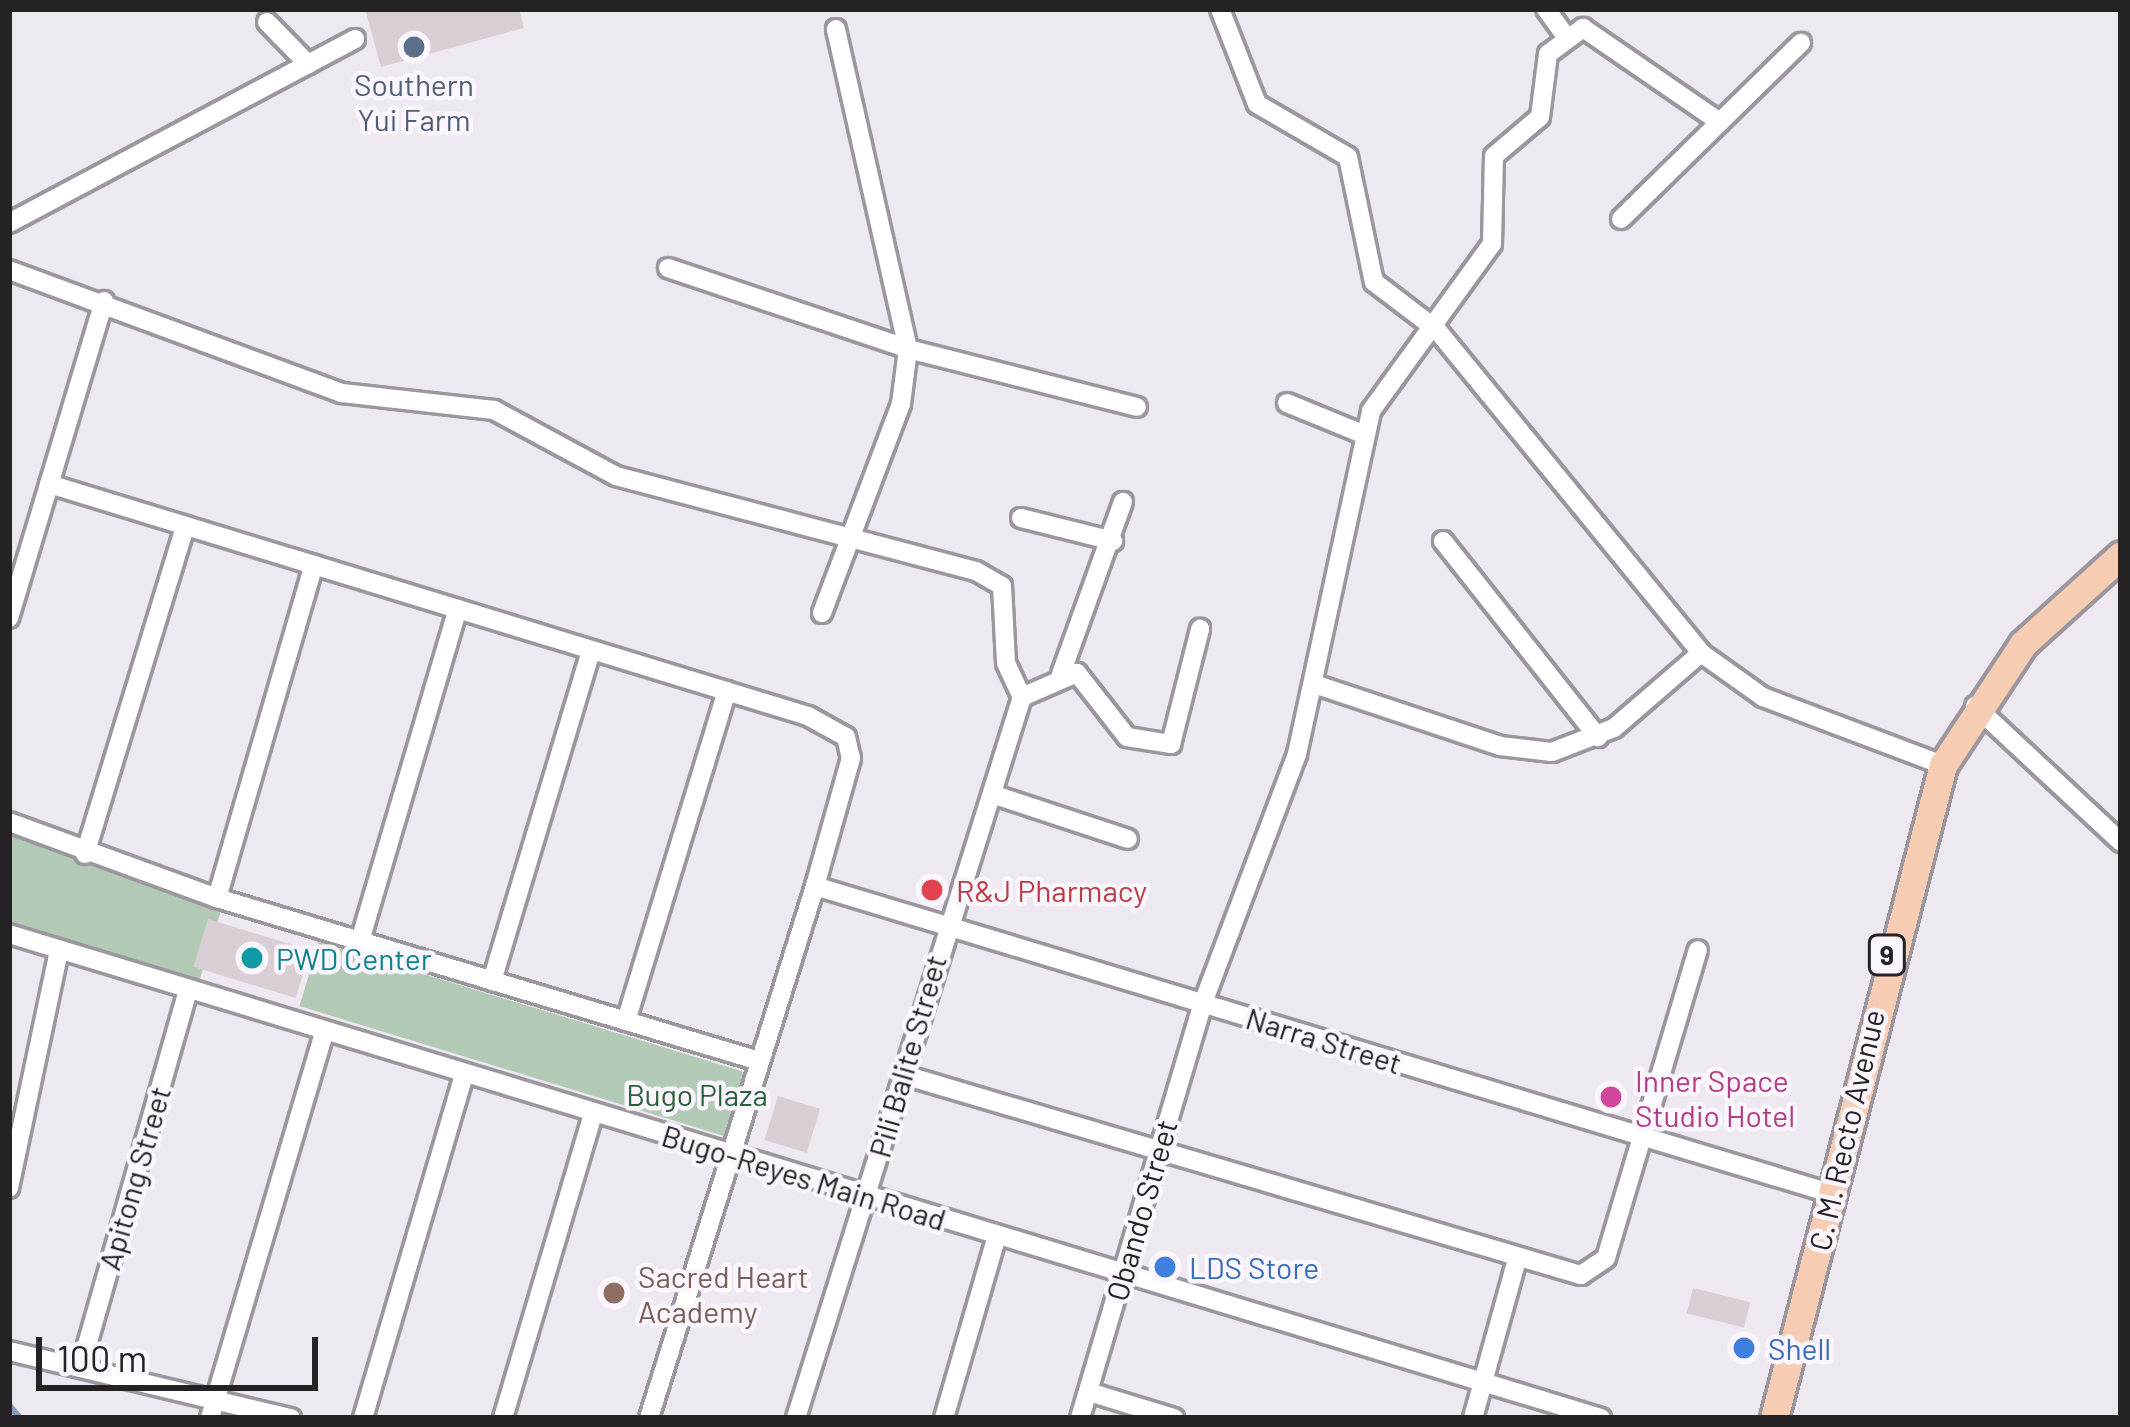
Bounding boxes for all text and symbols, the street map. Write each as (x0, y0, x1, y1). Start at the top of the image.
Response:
marker: Southern Yui Farm (401, 34, 427, 60)
place label: Southern Yui Farm (354, 66, 474, 136)
place label: R&J Pharmacy (956, 872, 1147, 908)
marker: R&J Pharmacy (919, 877, 945, 903)
road number: 9 (1866, 934, 1908, 976)
place label: PWD Center (276, 940, 432, 976)
marker: PWD Center (239, 945, 265, 971)
street label: Pili Balite Street (861, 951, 953, 1161)
street label: Narra Street (1242, 999, 1406, 1081)
street label: C. M. Recto Avenue (1801, 1006, 1891, 1254)
place label: Inner Space Studio Hotel (1635, 1062, 1795, 1132)
park label: Bugo Plaza (626, 1076, 768, 1112)
street label: Apitong Street (91, 1082, 177, 1274)
marker: Inner Space Studio Hotel (1598, 1084, 1624, 1110)
street label: Obando Street (1098, 1115, 1184, 1305)
street label: Bugo-Reyes Main Road (658, 1117, 950, 1237)
place label: LDS Store (1189, 1249, 1319, 1285)
marker: LDS Store (1152, 1254, 1178, 1280)
place label: Sacred Heart Academy (638, 1258, 809, 1328)
marker: Sacred Heart Academy (601, 1280, 627, 1306)
scale bar (42, 1313, 324, 1387)
place label: Shell (1768, 1330, 1831, 1366)
marker: Shell (1731, 1335, 1757, 1361)
text: 100 m (57, 1336, 147, 1379)

